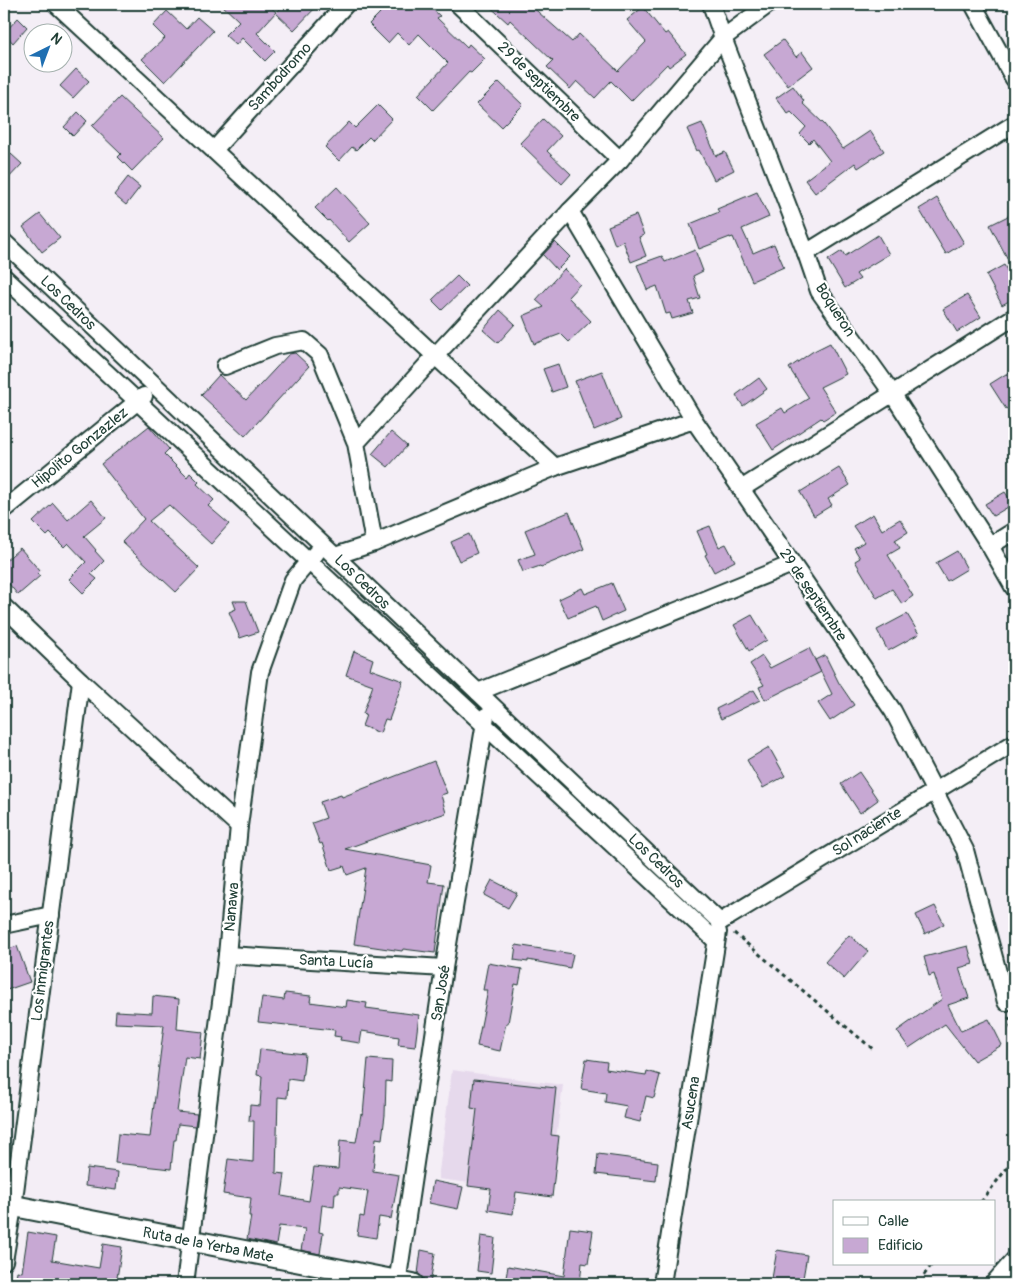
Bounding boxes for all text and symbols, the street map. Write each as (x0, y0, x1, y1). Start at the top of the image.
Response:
north arrow (22, 22, 72, 72)
text: N (47, 29, 66, 48)
street label: 29 de septiembre (494, 38, 585, 127)
street label: Sambodromo (244, 39, 316, 115)
street label: Los Cedros (36, 272, 100, 334)
street label: Boqueron (811, 280, 859, 340)
street label: Hipolito Gonzazlez (28, 403, 132, 493)
street label: 29 de septiembre (775, 545, 851, 645)
street label: Los Cedros (330, 551, 394, 613)
street label: Sol naciente (829, 803, 906, 861)
street label: Los Cedros (624, 830, 688, 892)
street label: Nanawa (220, 882, 244, 932)
street label: Los inmigrantes (27, 919, 59, 1022)
street label: Santa Lucía (298, 951, 374, 973)
street label: San José (427, 963, 455, 1023)
street label: Asucena (677, 1075, 705, 1131)
legend (833, 1200, 996, 1266)
text: Calle (878, 1212, 909, 1231)
street label: Ruta de la Yerba Mate (141, 1223, 275, 1267)
text: Edificio (878, 1236, 923, 1255)

